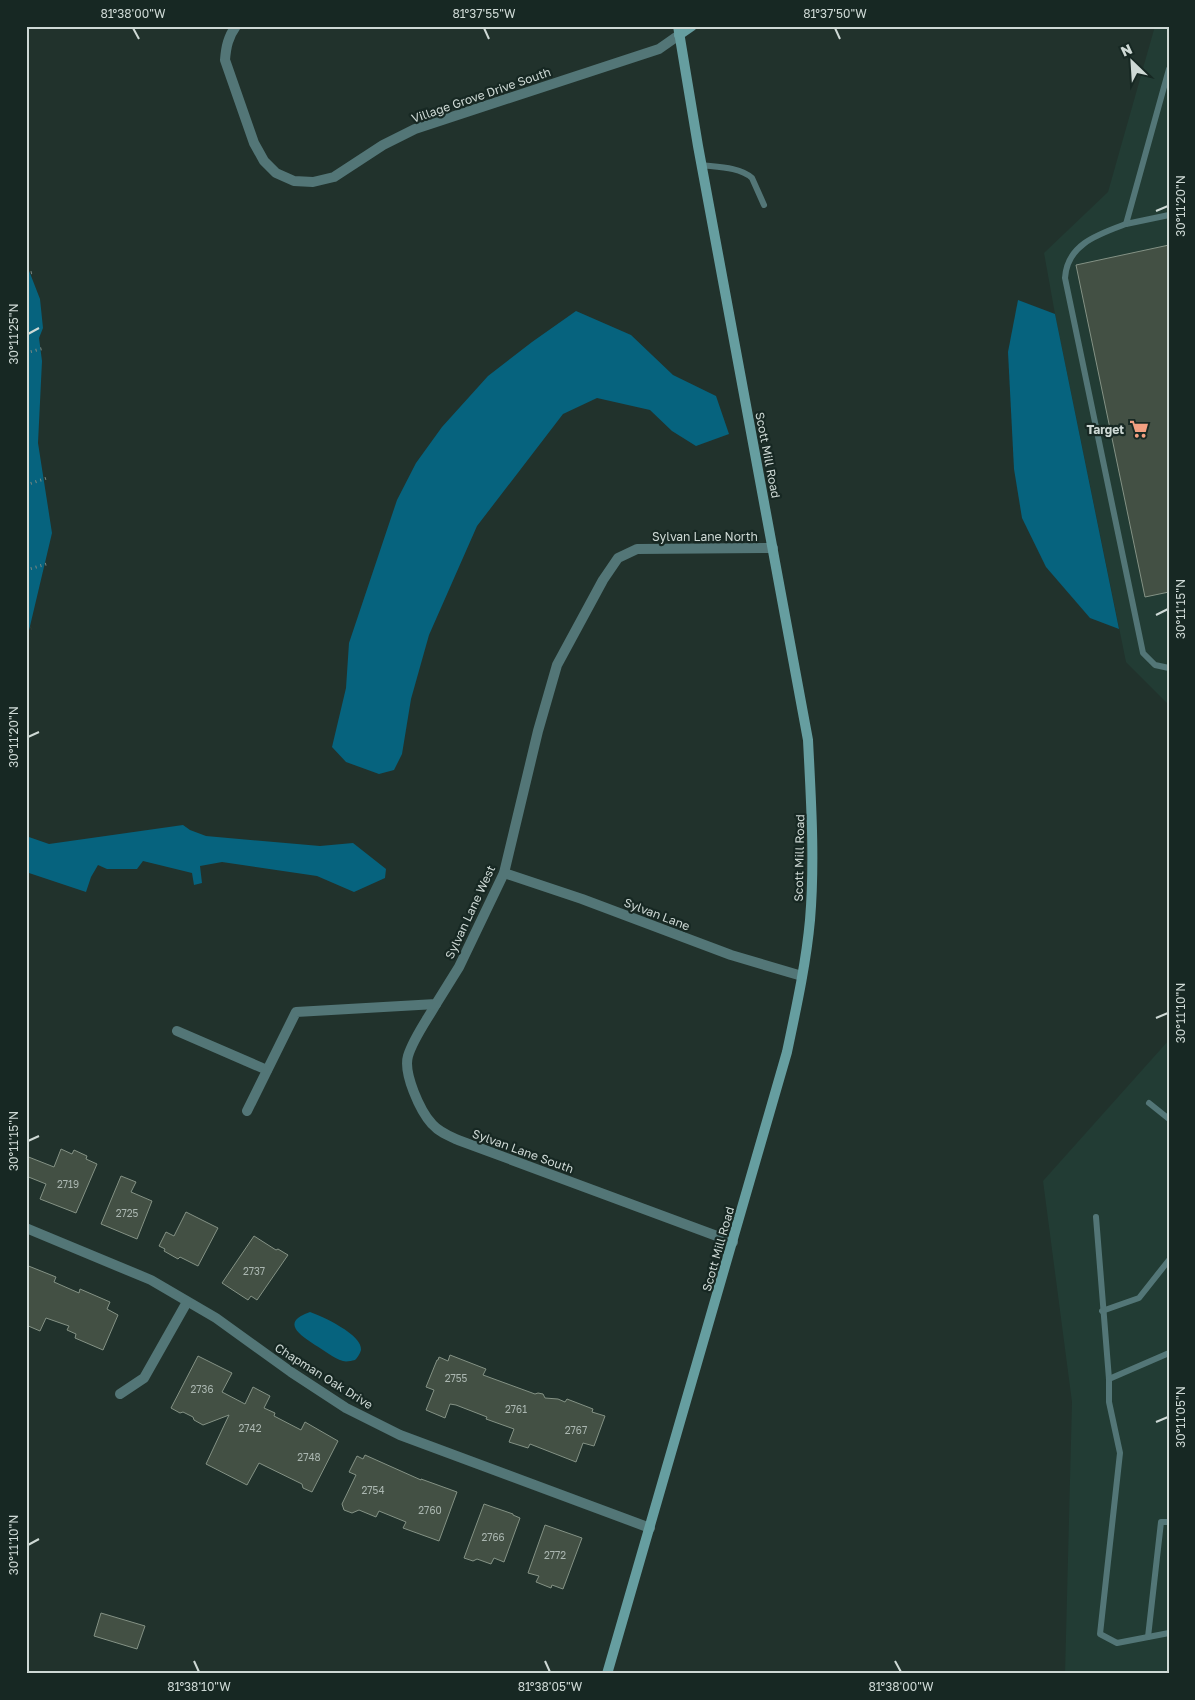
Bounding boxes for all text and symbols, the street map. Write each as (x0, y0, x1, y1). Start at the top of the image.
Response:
text: 81°38'00"W (100, 6, 166, 21)
text: 81°37'55"W (452, 6, 516, 21)
text: 81°37'50"W (803, 6, 867, 21)
north arrow (1108, 38, 1158, 88)
text: N (1118, 40, 1135, 60)
street label: Village Grove Drive South (409, 64, 553, 126)
text: 30°11'20"N (1173, 175, 1188, 237)
text: 30°11'25"N (6, 303, 21, 365)
street label: Scott Mill Road (752, 411, 784, 499)
supermarket icon: Target (1128, 418, 1150, 440)
place label: Target (1087, 422, 1124, 437)
street label: Sylvan Lane North (652, 529, 758, 544)
text: 30°11'15"N (1173, 579, 1188, 639)
text: 30°11'20"N (6, 706, 21, 768)
street label: Scott Mill Road (791, 814, 807, 902)
street label: Sylvan Lane West (442, 863, 498, 961)
street label: Sylvan Lane (622, 895, 692, 933)
text: 30°11'10"N (1173, 983, 1188, 1043)
text: 30°11'15"N (6, 1111, 21, 1171)
street label: Sylvan Lane South (470, 1126, 576, 1176)
house number: 2719 (57, 1178, 79, 1190)
street label: Scott Mill Road (699, 1205, 737, 1293)
house number: 2725 (116, 1207, 139, 1219)
house number: 2737 (243, 1265, 265, 1277)
street label: Chapman Oak Drive (272, 1340, 376, 1412)
house number: 2755 (445, 1372, 468, 1384)
house number: 2736 (191, 1383, 214, 1395)
text: 30°11'05"N (1173, 1386, 1188, 1448)
house number: 2761 (505, 1403, 527, 1415)
house number: 2742 (239, 1422, 262, 1434)
house number: 2767 (565, 1424, 587, 1436)
house number: 2748 (297, 1451, 321, 1463)
house number: 2754 (362, 1484, 385, 1496)
house number: 2760 (418, 1504, 442, 1516)
text: 30°11'10"N (6, 1515, 21, 1575)
house number: 2766 (481, 1531, 505, 1543)
house number: 2772 (544, 1549, 566, 1561)
text: 81°38'10"W (167, 1679, 231, 1694)
text: 81°38'05"W (518, 1679, 583, 1694)
text: 81°38'00"W (868, 1679, 934, 1694)

